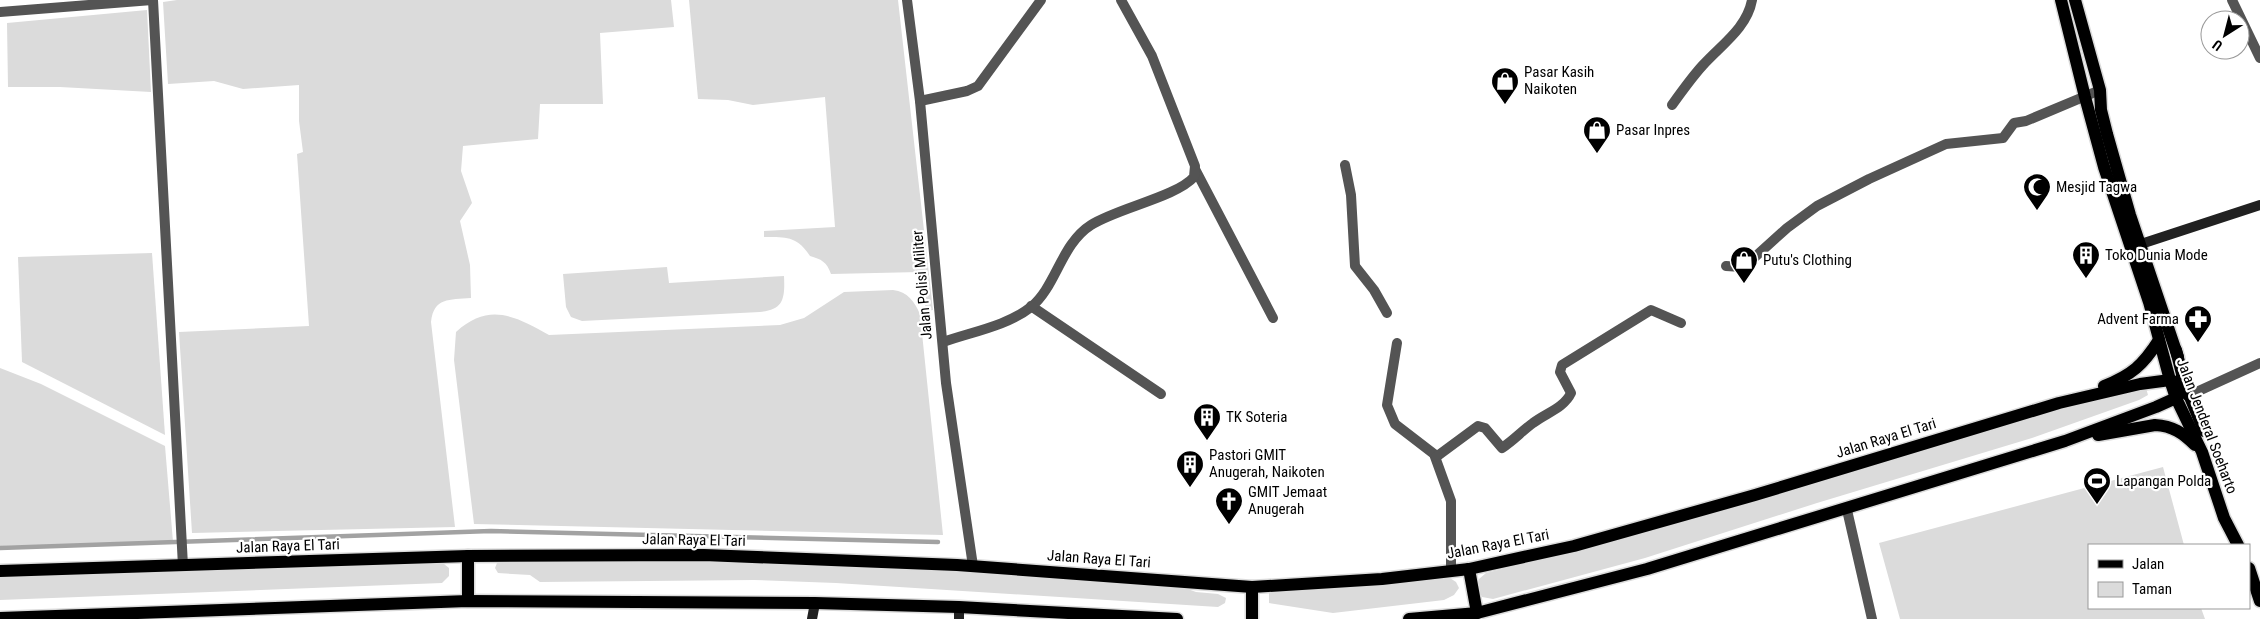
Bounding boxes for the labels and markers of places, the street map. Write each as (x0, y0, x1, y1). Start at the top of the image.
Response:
place label: Pasar Kasih Naikoten (1524, 63, 1594, 98)
shop icon: Pasar Kasih Naikoten (1490, 66, 1520, 105)
shop icon: Pasar Inpres (1582, 115, 1612, 154)
place label: Pasar Inpres (1616, 121, 1690, 139)
mosque icon: Mesjid Tagwa (2022, 172, 2052, 211)
place label: Mesjid Tagwa (2056, 178, 2137, 196)
building icon: Toko Dunia Mode (2071, 240, 2101, 279)
shop icon: Putu's Clothing (1729, 245, 1759, 284)
place label: Toko Dunia Mode (2105, 246, 2208, 264)
place label: Putu's Clothing (1763, 251, 1852, 269)
pharmacy icon: Advent Farma (2183, 304, 2213, 343)
place label: Advent Farma (2097, 310, 2179, 328)
building icon: TK Soteria (1192, 402, 1222, 441)
place label: TK Soteria (1226, 408, 1287, 426)
place label: Pastori GMIT Anugerah, Naikoten (1209, 446, 1325, 481)
building icon: Pastori GMIT Anugerah, Naikoten (1175, 449, 1205, 488)
sports icon: Lapangan Polda (2082, 466, 2112, 505)
place label: Lapangan Polda (2116, 472, 2211, 490)
place label: GMIT Jemaat Anugerah (1248, 483, 1327, 518)
church icon: GMIT Jemaat Anugerah (1214, 486, 1244, 525)

